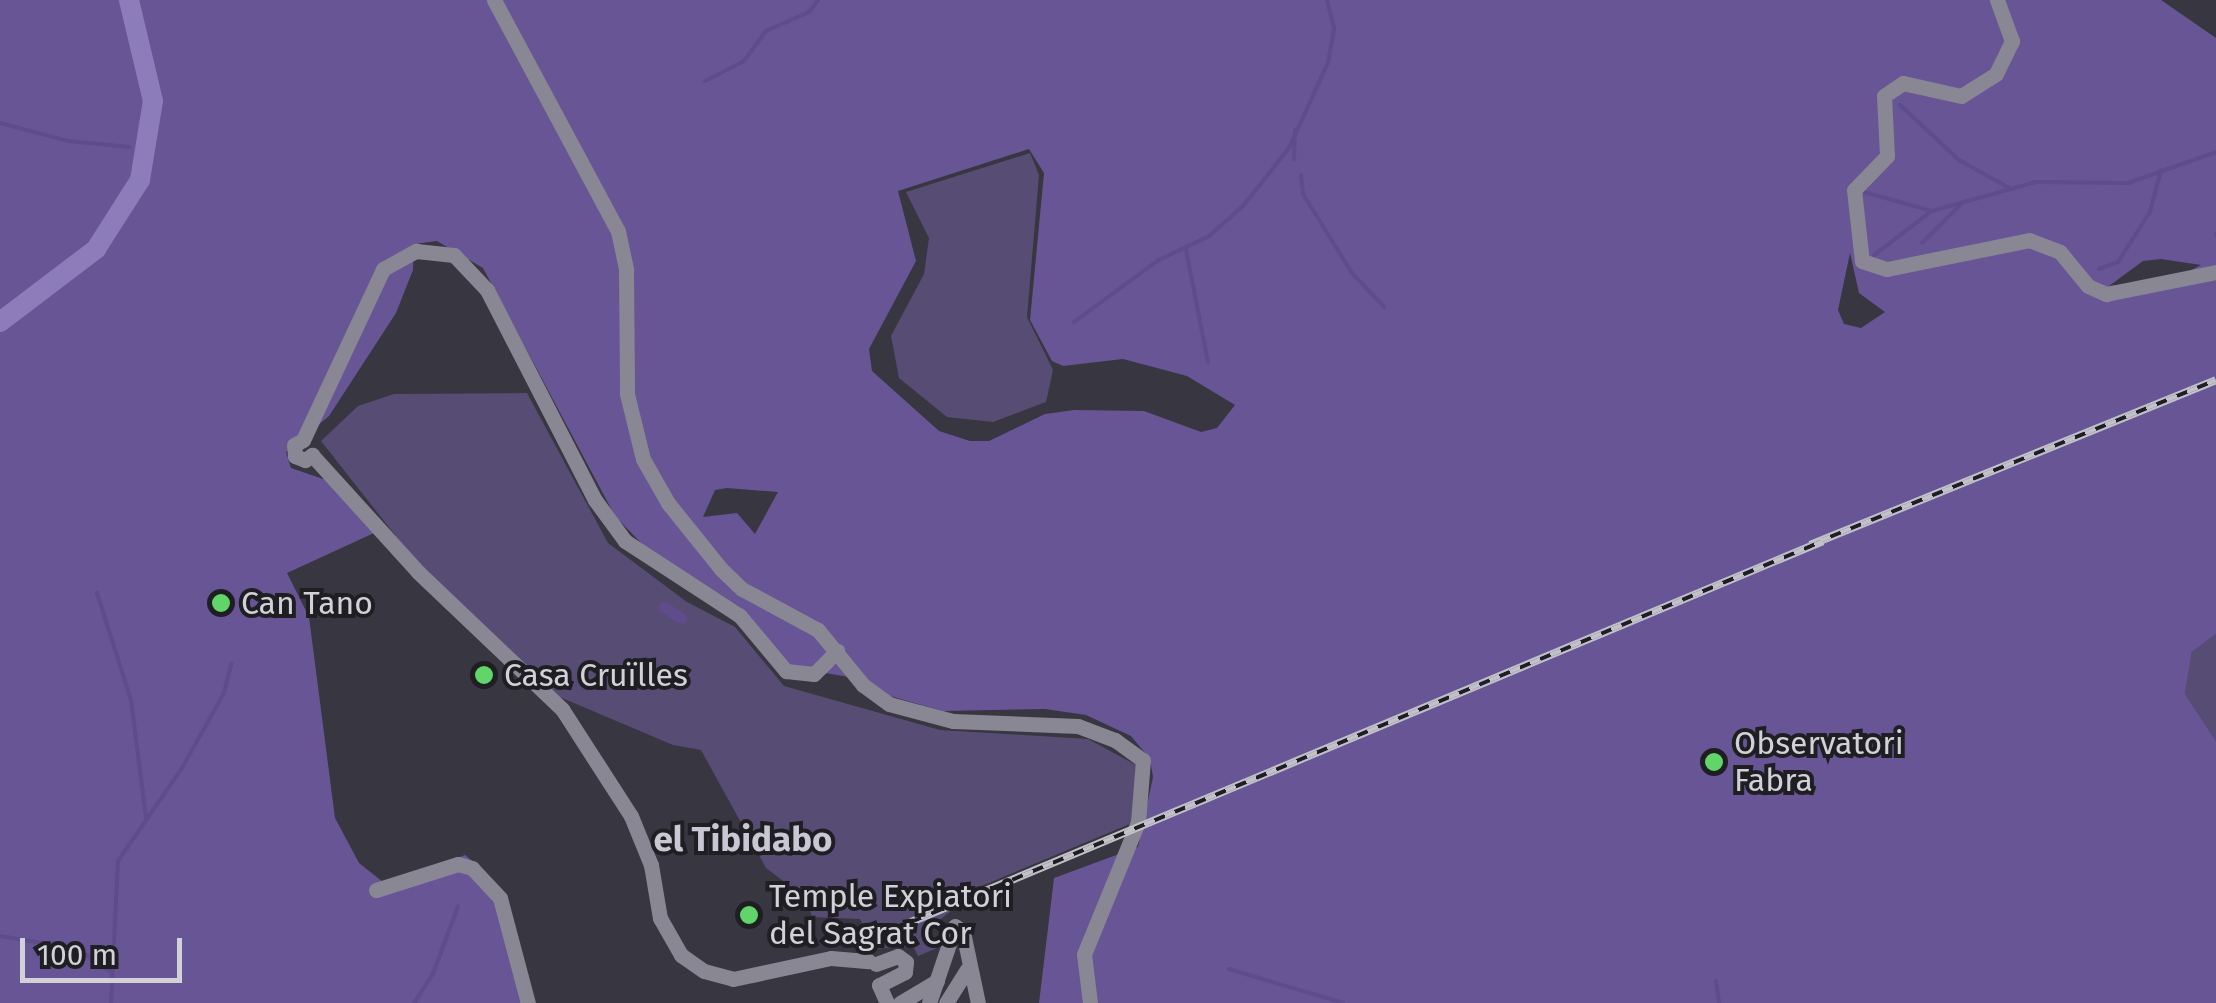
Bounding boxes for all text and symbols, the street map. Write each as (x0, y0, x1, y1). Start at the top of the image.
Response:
place label: Can Tano (241, 584, 373, 622)
marker: Can Tano (210, 592, 232, 614)
place label: Casa Cruïlles (504, 656, 688, 694)
marker: Casa Cruïlles (473, 664, 495, 686)
place label: Observatori Fabra (1734, 725, 1904, 800)
marker: Observatori Fabra (1703, 751, 1725, 773)
district label: el Tibidabo (653, 818, 833, 860)
place label: Temple Expiatori del Sagrat Cor (769, 878, 1012, 953)
marker: Temple Expiatori del Sagrat Cor (738, 904, 760, 926)
scale bar (25, 918, 188, 980)
text: 100 m (37, 937, 117, 973)

